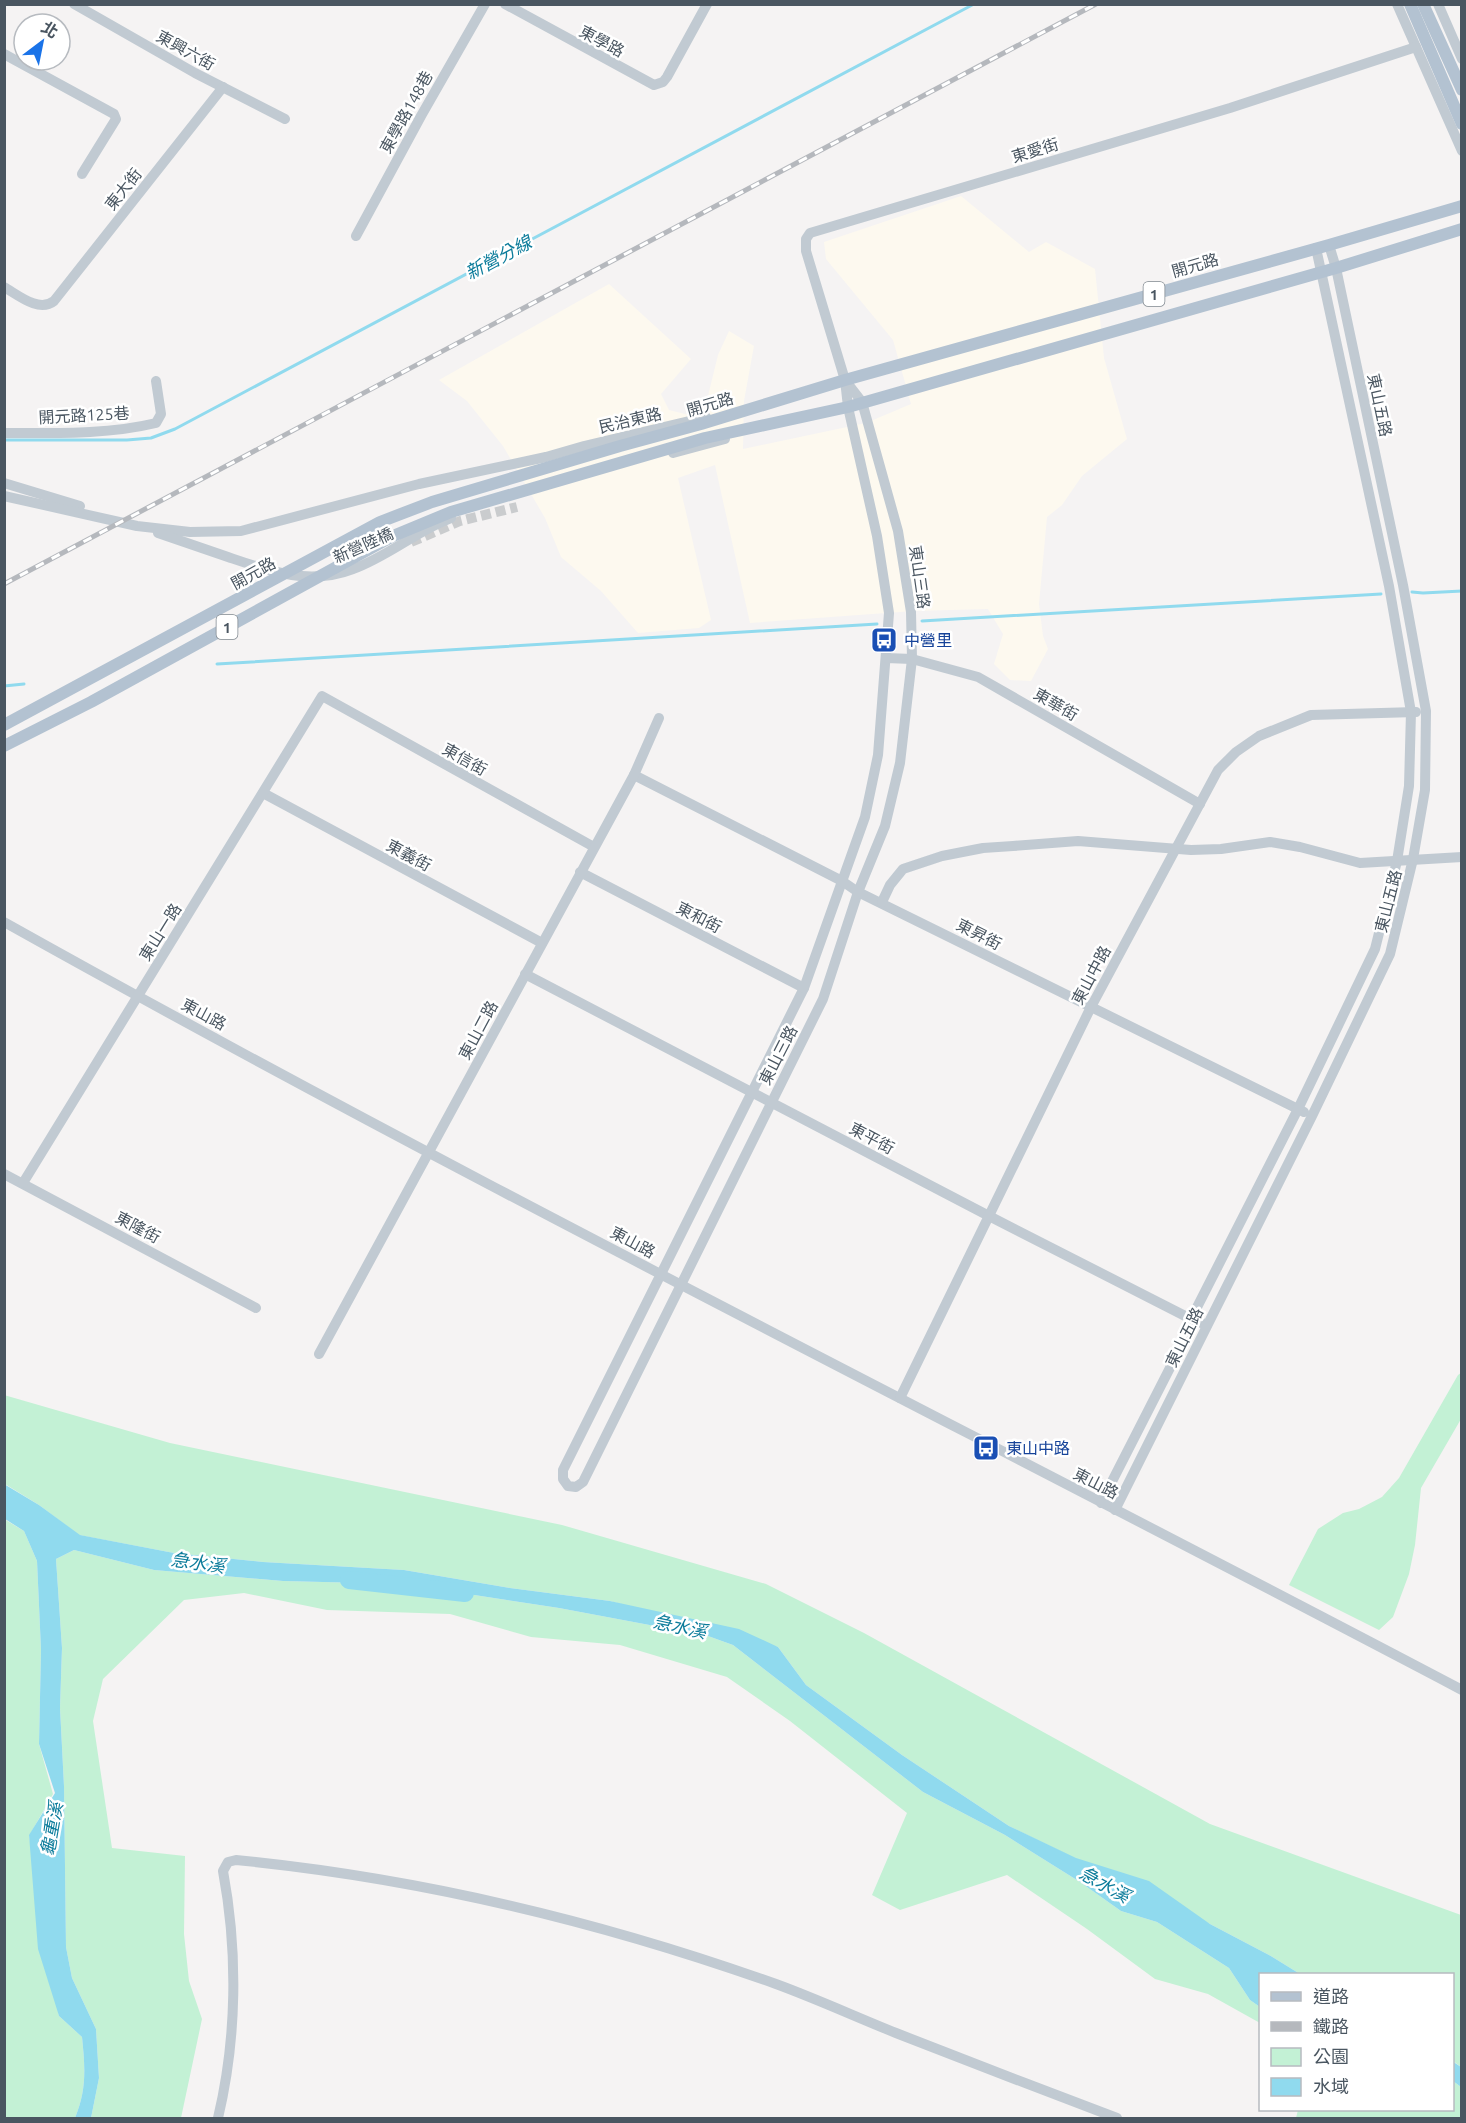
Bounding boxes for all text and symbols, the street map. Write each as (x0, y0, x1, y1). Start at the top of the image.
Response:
north arrow (12, 12, 72, 72)
text: 北 (38, 17, 62, 41)
street label: 東學路 (577, 22, 627, 60)
street label: 東興六街 (154, 27, 218, 73)
street label: 東學路148巷 (376, 68, 436, 156)
street label: 東愛街 (1009, 134, 1061, 166)
street label: 東大街 (101, 165, 145, 213)
water label: 新營分線 (462, 230, 536, 283)
street label: 開元路 (1169, 250, 1221, 280)
road number: 1 (1144, 282, 1164, 306)
street label: 東山五路 (1365, 372, 1395, 438)
street label: 開元路 (684, 389, 736, 419)
street label: 開元路125巷 (38, 404, 130, 426)
street label: 民治東路 (597, 404, 663, 436)
street label: 新營陸橋 (330, 524, 396, 566)
street label: 東山三路 (907, 544, 933, 610)
street label: 開元路 (228, 553, 278, 593)
road number: 1 (216, 615, 238, 639)
bus stop icon: 中營里 (869, 625, 899, 655)
place label: 中營里 (904, 631, 952, 649)
street label: 東華街 (1031, 684, 1081, 724)
street label: 東信街 (440, 739, 490, 779)
street label: 東義街 (384, 836, 434, 874)
street label: 東山五路 (1372, 868, 1404, 934)
street label: 東和街 (674, 898, 724, 936)
street label: 東山一路 (135, 900, 185, 964)
street label: 東昇街 (954, 915, 1004, 953)
street label: 東山中路 (1068, 943, 1114, 1007)
street label: 東山路 (179, 995, 229, 1033)
street label: 東山二路 (455, 998, 501, 1062)
street label: 東山三路 (755, 1022, 801, 1088)
street label: 東平街 (847, 1119, 897, 1157)
street label: 東隆街 (113, 1208, 163, 1246)
street label: 東山路 (608, 1223, 658, 1261)
street label: 東山五路 (1162, 1304, 1206, 1370)
bus stop icon: 東山中路 (971, 1433, 1001, 1463)
place label: 東山中路 (1006, 1439, 1070, 1457)
street label: 東山路 (1071, 1464, 1121, 1502)
water label: 急水溪 (170, 1548, 229, 1576)
water label: 急水溪 (652, 1611, 711, 1642)
water label: 龜重溪 (36, 1798, 66, 1857)
water label: 急水溪 (1077, 1862, 1136, 1907)
legend (1259, 1973, 1454, 2111)
text: 道路 (1313, 1986, 1349, 2006)
text: 鐵路 (1313, 2016, 1349, 2036)
text: 公園 (1313, 2046, 1349, 2066)
text: 水域 (1313, 2076, 1349, 2096)

